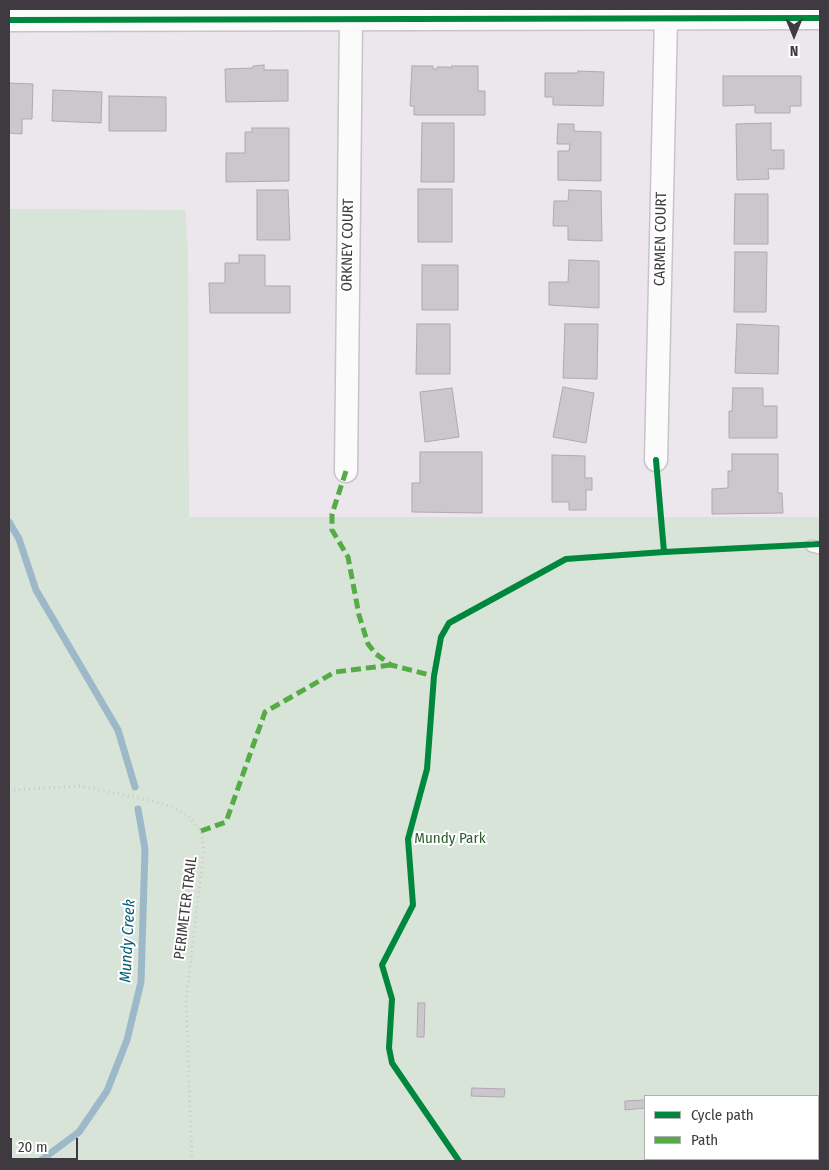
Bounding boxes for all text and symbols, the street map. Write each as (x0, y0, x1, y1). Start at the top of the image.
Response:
north arrow (769, 10, 819, 60)
text: N (790, 42, 798, 59)
street label: CARMEN COURT (651, 192, 671, 286)
street label: ORKNEY COURT (338, 198, 358, 292)
park label: Mundy Park (414, 830, 486, 848)
street label: PERIMETER TRAIL (171, 855, 201, 961)
water label: Mundy Creek (116, 899, 140, 983)
legend (644, 1095, 819, 1160)
text: Cycle path (691, 1106, 754, 1124)
scale bar (12, 1128, 80, 1160)
text: Path (691, 1131, 718, 1149)
text: 20 m (18, 1138, 48, 1156)

